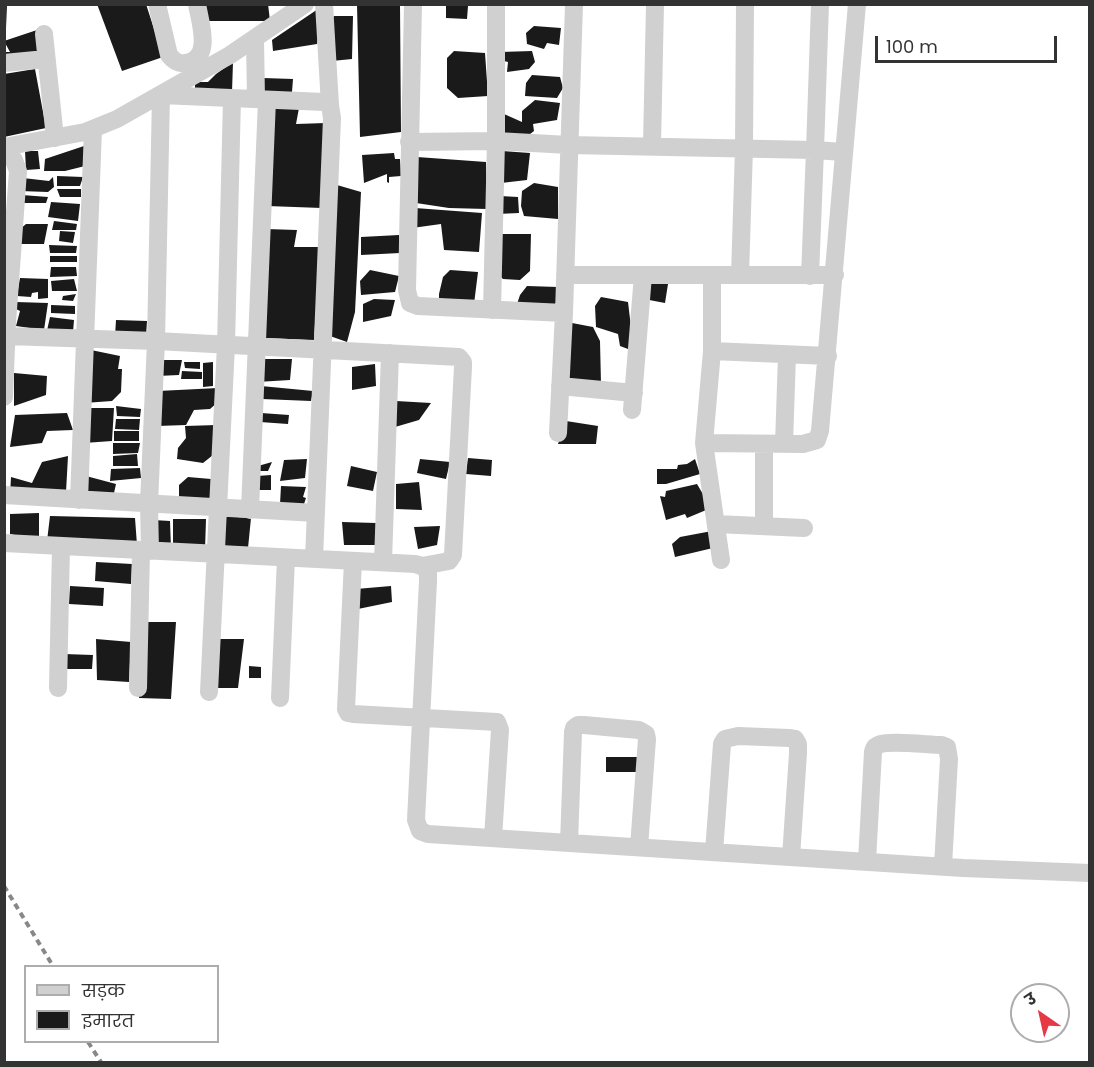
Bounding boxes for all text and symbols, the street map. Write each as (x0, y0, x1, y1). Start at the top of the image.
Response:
scale bar (878, 24, 1060, 62)
text: 100 m (886, 34, 938, 59)
legend (24, 965, 219, 1043)
text: सड़क (82, 978, 125, 1003)
north arrow (1010, 983, 1070, 1043)
text: उ (1021, 987, 1041, 1011)
text: इमारत (82, 1008, 134, 1033)

